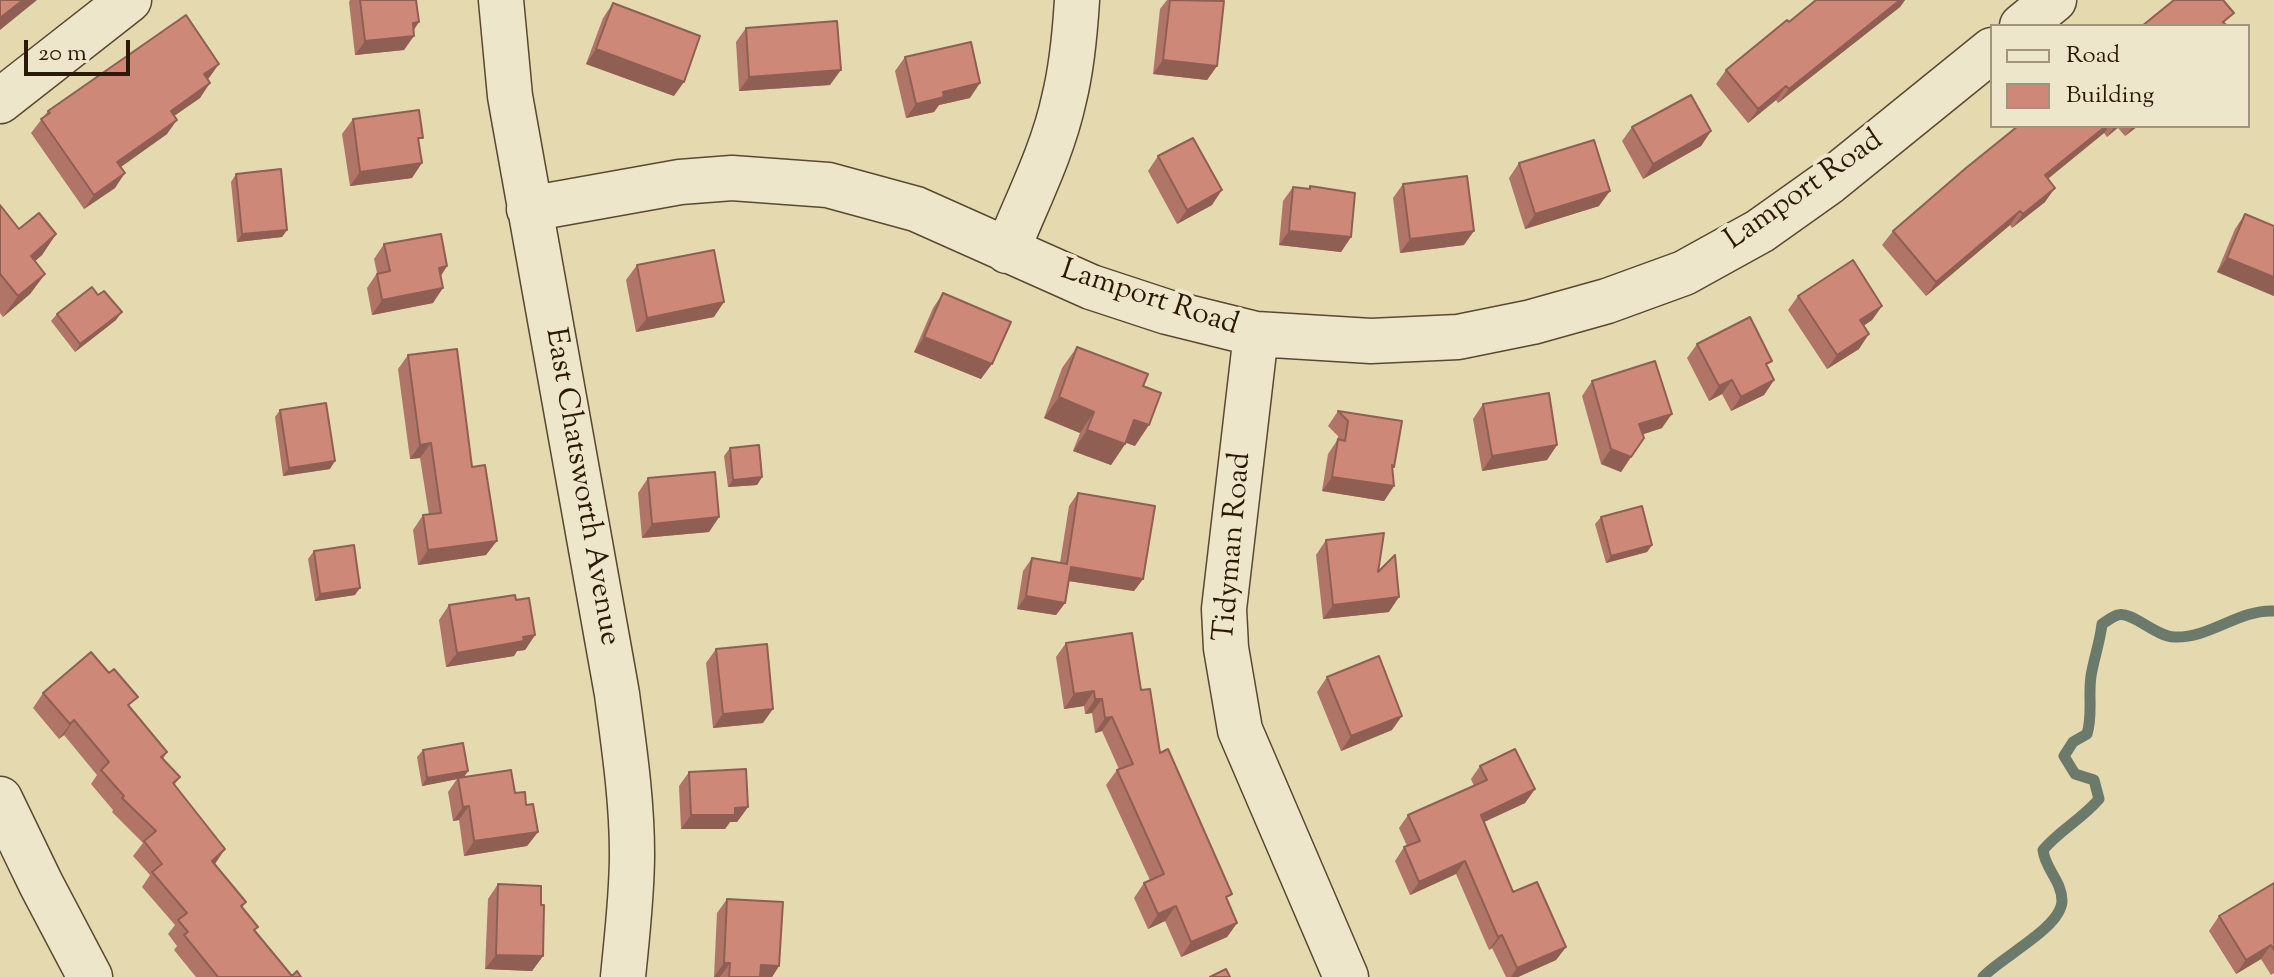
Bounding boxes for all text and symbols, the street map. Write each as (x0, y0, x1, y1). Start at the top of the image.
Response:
scale bar (28, 24, 134, 74)
legend (1990, 24, 2250, 128)
text: 20 m (38, 37, 87, 71)
text: Road (2066, 39, 2120, 73)
text: Building (2066, 79, 2154, 113)
street label: Lamport Road (1719, 124, 1891, 260)
street label: Lamport Road (1056, 254, 1242, 346)
street label: East Chatsworth Avenue (534, 326, 626, 648)
street label: Tidyman Road (1209, 451, 1261, 643)

